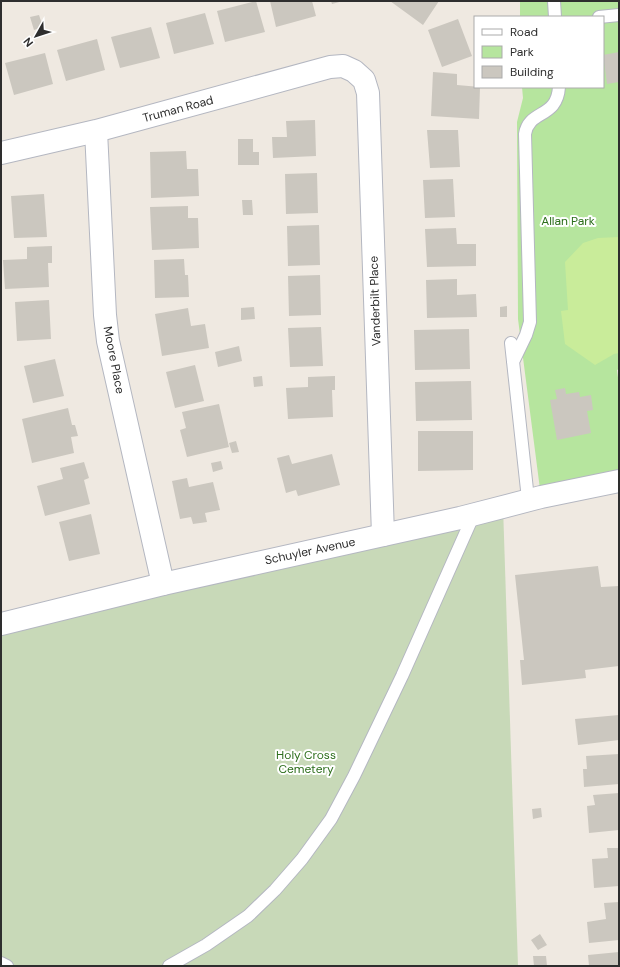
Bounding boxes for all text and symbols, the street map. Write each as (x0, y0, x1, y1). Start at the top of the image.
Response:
north arrow (16, 16, 56, 56)
legend (474, 16, 604, 88)
text: Road (510, 24, 538, 40)
text: N (20, 35, 36, 50)
text: Park (510, 44, 534, 60)
text: Building (510, 64, 554, 80)
street label: Truman Road (141, 92, 215, 126)
park label: Allan Park (541, 213, 595, 229)
street label: Vanderbilt Place (365, 255, 385, 346)
street label: Moore Place (100, 325, 128, 395)
street label: Schuyler Avenue (263, 534, 357, 568)
park label: Holy Cross Cemetery (276, 747, 336, 777)

